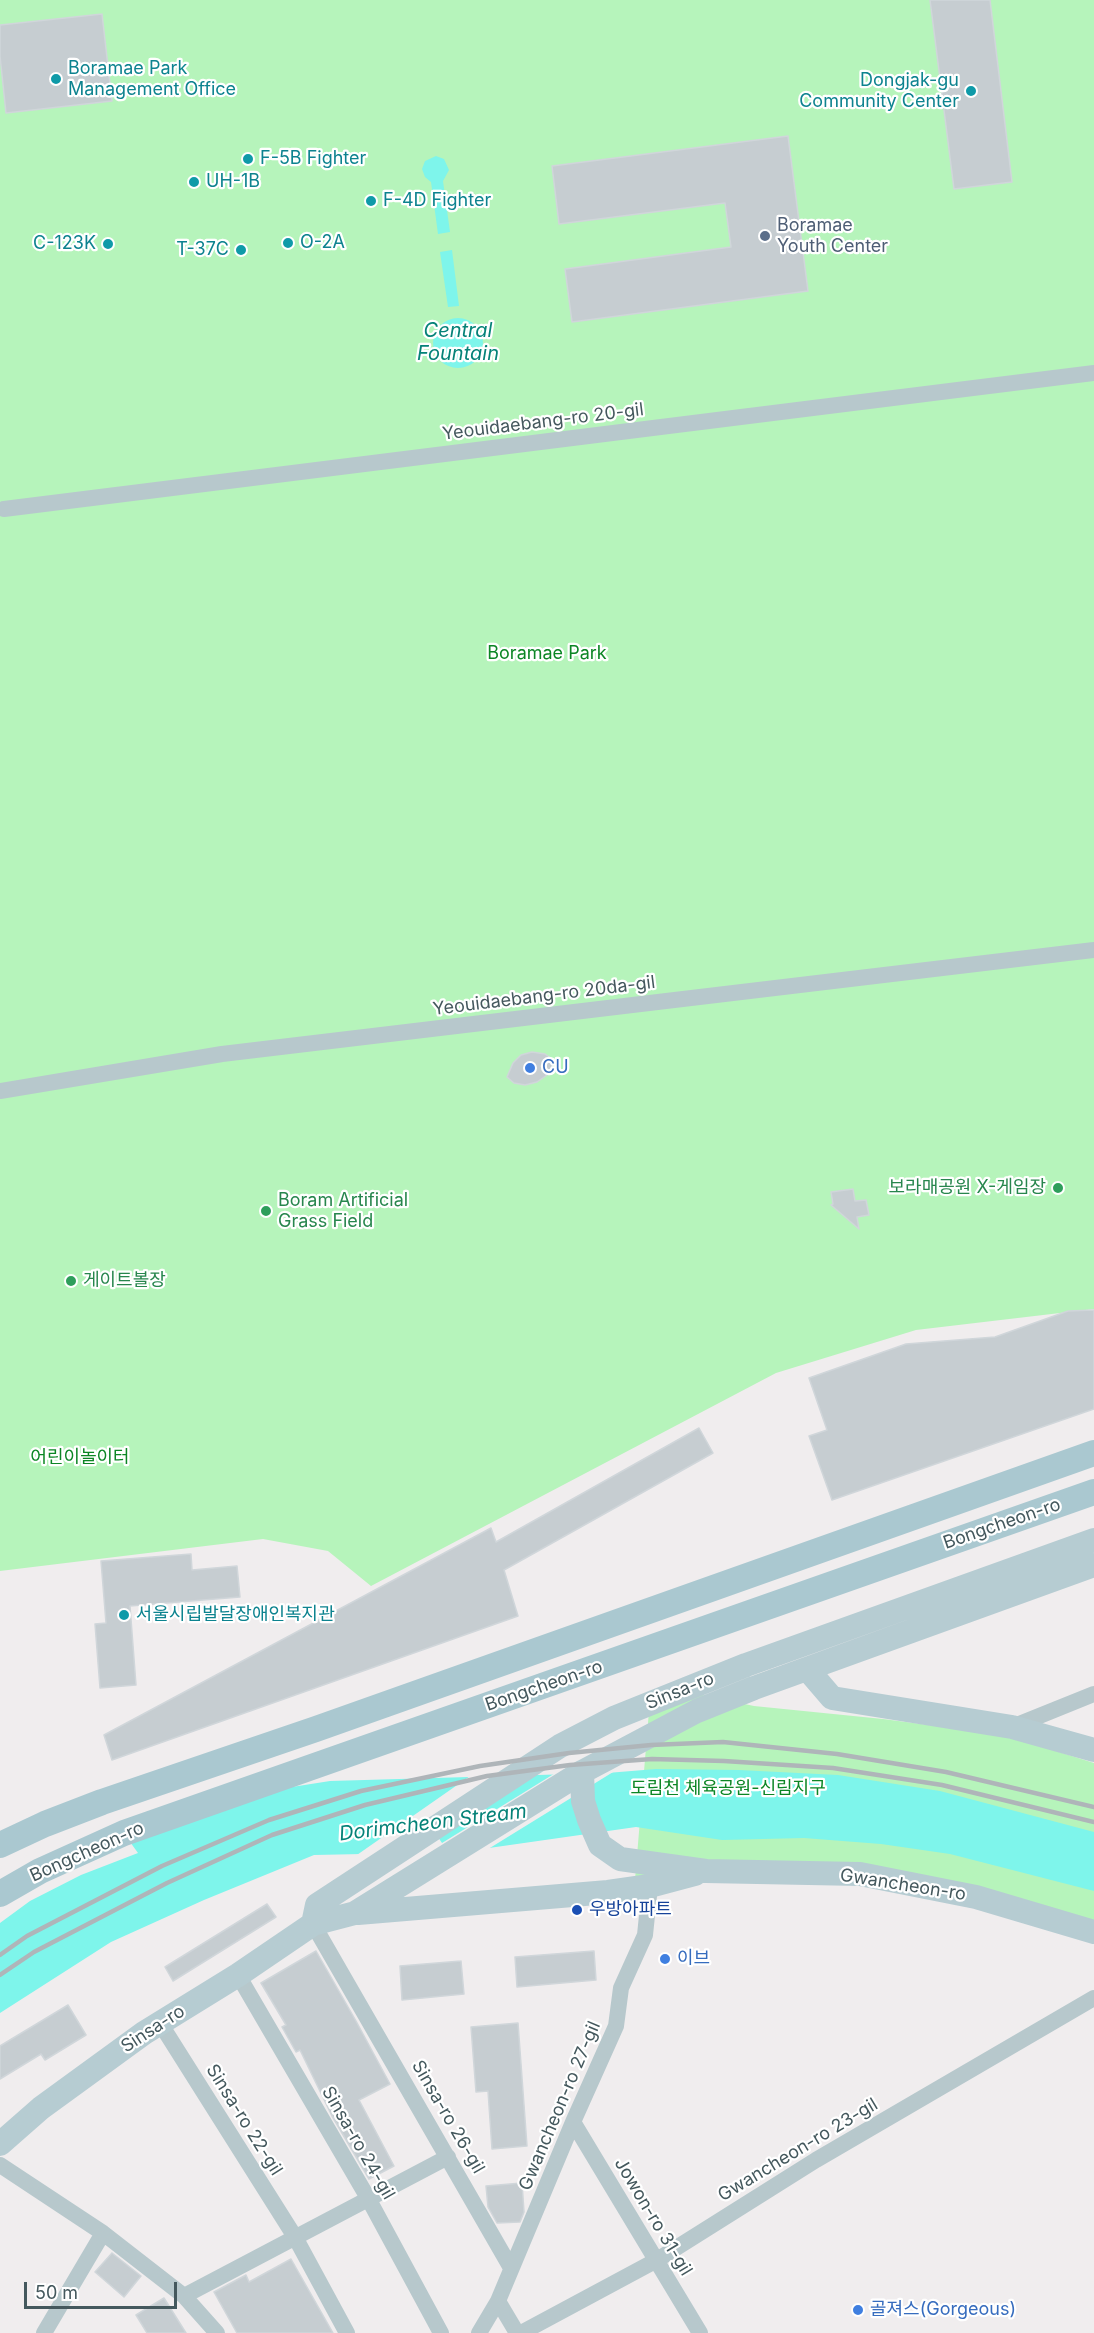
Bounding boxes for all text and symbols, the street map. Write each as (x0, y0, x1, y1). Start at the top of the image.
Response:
place label: Boramae Park Management Office (68, 58, 236, 100)
place label: Dongjak-gu Community Center (799, 70, 959, 112)
marker: Boramae Park Management Office (49, 72, 63, 86)
marker: Dongjak-gu Community Center (964, 84, 978, 98)
place label: F-5B Fighter (260, 148, 366, 170)
marker: F-5B Fighter (241, 152, 255, 166)
place label: UH-1B (206, 171, 260, 193)
marker: UH-1B (187, 175, 201, 189)
place label: F-4D Fighter (383, 190, 491, 212)
marker: F-4D Fighter (364, 194, 378, 208)
place label: Boramae Youth Center (777, 215, 888, 258)
marker: Boramae Youth Center (758, 229, 772, 243)
place label: O-2A (300, 232, 345, 254)
place label: C-123K (33, 233, 96, 255)
marker: O-2A (281, 236, 295, 250)
marker: C-123K (101, 237, 115, 251)
place label: T-37C (176, 239, 229, 261)
marker: T-37C (234, 243, 248, 257)
water label: Central Fountain (417, 319, 499, 366)
street label: Yeouidaebang-ro 20-gil (441, 399, 645, 445)
park label: Boramae Park (487, 643, 607, 665)
street label: Yeouidaebang-ro 20da-gil (432, 972, 656, 1020)
place label: CU (542, 1057, 569, 1079)
marker: CU (523, 1061, 537, 1075)
place label: 보라매공원 X-게임장 (889, 1177, 1046, 1199)
marker: 보라매공원 X-게임장 (1051, 1181, 1065, 1195)
place label: Boram Artificial Grass Field (278, 1190, 408, 1232)
marker: Boram Artificial Grass Field (259, 1204, 273, 1218)
place label: 게이트볼장 (83, 1270, 166, 1292)
marker: 게이트볼장 (64, 1274, 78, 1288)
park label: 어린이놀이터 (30, 1447, 130, 1469)
street label: Bongcheon-ro (941, 1494, 1063, 1554)
place label: 서울시립발달장애인복지관 (136, 1604, 335, 1626)
marker: 서울시립발달장애인복지관 (117, 1608, 131, 1622)
street label: Bongcheon-ro (483, 1656, 605, 1716)
street label: Sinsa-ro (643, 1668, 717, 1714)
park label: 도림천 체육공원-신림지구 (630, 1778, 826, 1800)
water label: Dorimcheon Stream (338, 1800, 528, 1846)
street label: Bongcheon-ro (27, 1817, 147, 1887)
street label: Gwancheon-ro (838, 1864, 968, 1906)
place label: 우방아파트 (589, 1899, 672, 1921)
marker: 우방아파트 (570, 1903, 584, 1917)
place label: 이브 (677, 1948, 710, 1970)
marker: 이브 (658, 1952, 672, 1966)
street label: Sinsa-ro (117, 2000, 189, 2058)
street label: Gwancheon-ro 27-gil (515, 2018, 605, 2194)
street label: Sinsa-ro 26-gil (407, 2057, 489, 2177)
street label: Sinsa-ro 22-gil (201, 2061, 287, 2179)
street label: Sinsa-ro 24-gil (317, 2083, 399, 2203)
street label: Gwancheon-ro 23-gil (714, 2094, 882, 2206)
street label: Jowon-ro 31-gil (609, 2154, 697, 2280)
scale bar (27, 2270, 180, 2308)
text: 50 m (35, 2282, 78, 2303)
place label: 골져스(Gorgeous) (870, 2299, 1016, 2321)
marker: 골져스(Gorgeous) (851, 2303, 865, 2317)

